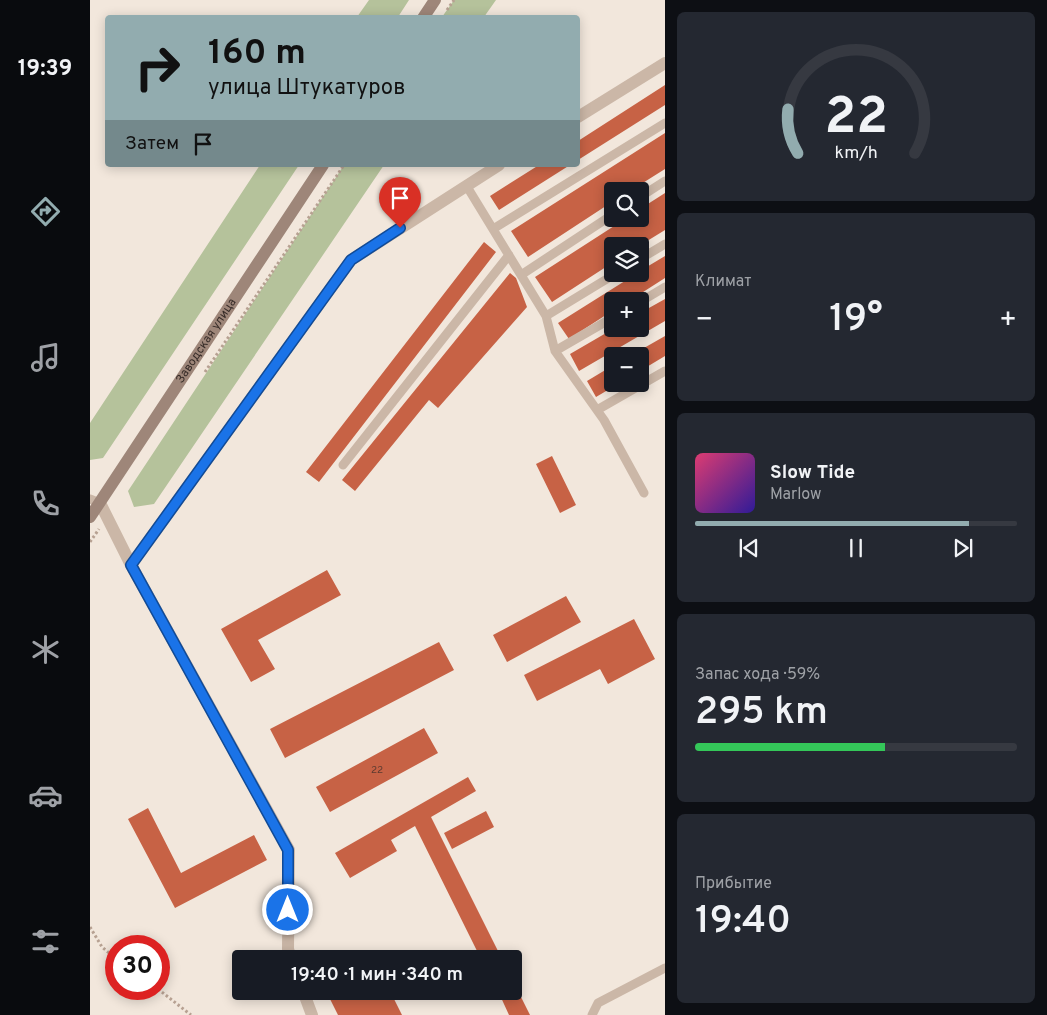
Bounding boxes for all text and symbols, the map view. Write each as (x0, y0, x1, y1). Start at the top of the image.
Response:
text: 160 m (208, 32, 306, 76)
icon: right (125, 35, 190, 100)
text: 19:39 (18, 56, 72, 83)
text: улица Штукатуров (208, 75, 405, 102)
text: 22 (824, 86, 888, 152)
icon: arrive (189, 130, 217, 158)
text: Затем (125, 132, 179, 156)
text: km/h (834, 142, 878, 165)
pin (379, 177, 421, 228)
map controls (604, 182, 649, 392)
button: search (604, 182, 649, 227)
icon: arrive (386, 184, 414, 212)
icon: directions (28, 194, 63, 229)
button: layers (604, 237, 649, 282)
text: Климат (695, 272, 752, 292)
button: + (604, 292, 649, 337)
street label: Заводская улица (173, 295, 240, 387)
text: 19° (829, 296, 883, 345)
text: − (695, 303, 713, 339)
text: + (999, 303, 1017, 339)
icon: music (28, 340, 63, 375)
button: − (604, 347, 649, 392)
text: Slow Tide (770, 461, 855, 485)
text: Marlow (770, 485, 822, 505)
icon: phone (28, 486, 63, 521)
icon: previous (735, 534, 763, 562)
icon: pause (842, 534, 870, 562)
icon: next (949, 534, 977, 562)
icon: climate (28, 632, 63, 667)
text: Запас хода · 59% (695, 665, 820, 685)
text: 295 km (695, 689, 828, 738)
house number: 22 (371, 764, 383, 777)
icon: car (28, 778, 63, 813)
text: Прибытие (695, 874, 772, 894)
position arrow (261, 883, 313, 935)
text: 19:40 (695, 898, 791, 947)
icon: filters (28, 924, 63, 959)
speed limit sign: 30 (105, 935, 170, 1000)
text: 19:40 · 1 мин · 340 m (291, 963, 463, 987)

